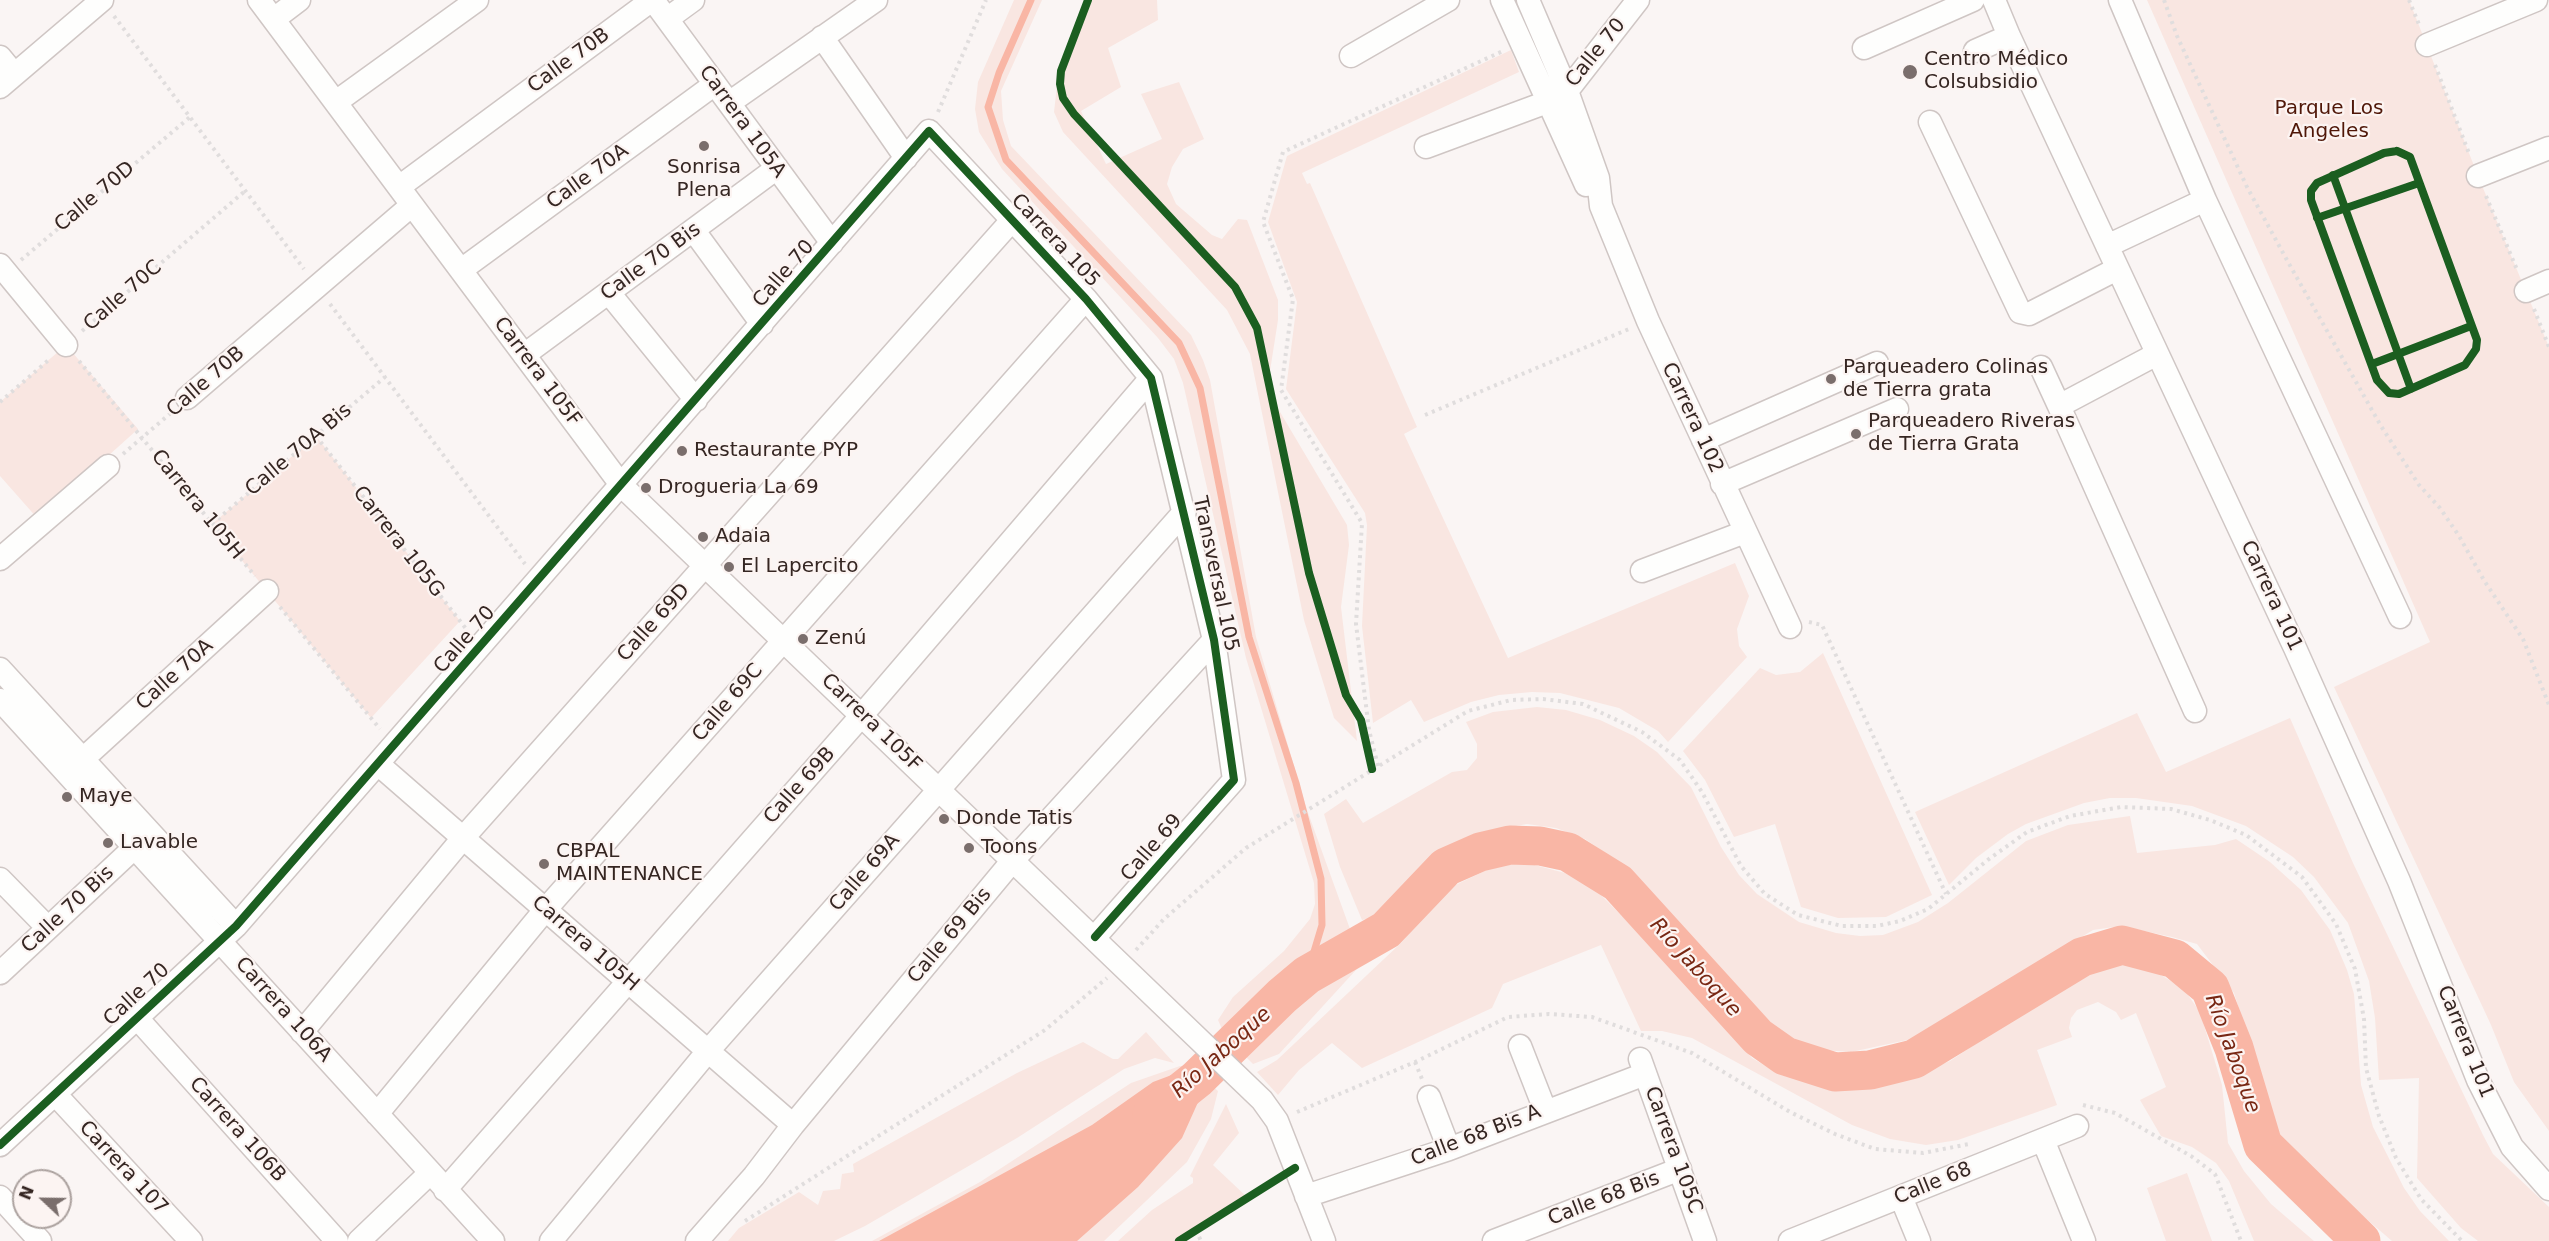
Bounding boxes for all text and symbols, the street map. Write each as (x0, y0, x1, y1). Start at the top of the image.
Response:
street label: Calle 70 (1561, 14, 1631, 92)
street label: Calle 70B (523, 23, 615, 99)
place label: Centro Médico Colsubsidio (1924, 48, 2068, 95)
street label: Carrera 105A (693, 61, 791, 183)
marker: Centro Médico Colsubsidio (1901, 63, 1919, 81)
park label: Parque Los Angeles (2275, 97, 2383, 144)
street label: Calle 70A (542, 139, 634, 215)
marker: Sonrisa Plena (697, 139, 711, 153)
place label: Sonrisa Plena (667, 156, 741, 203)
street label: Calle 70D (50, 157, 140, 237)
street label: Carrera 105 (1006, 189, 1104, 293)
street label: Calle 70 Bis (596, 218, 706, 306)
street label: Calle 70 (748, 235, 820, 313)
street label: Calle 70C (79, 256, 167, 336)
street label: Carrera 105F (488, 313, 586, 431)
street label: Calle 70B (162, 342, 250, 422)
place label: Parqueadero Colinas de Tierra grata (1843, 356, 2048, 403)
street label: Carrera 102 (1656, 359, 1728, 477)
marker: Parqueadero Colinas de Tierra grata (1824, 372, 1838, 386)
street label: Calle 70A Bis (241, 399, 357, 501)
place label: Parqueadero Riveras de Tierra Grata (1868, 410, 2075, 457)
marker: Parqueadero Riveras de Tierra Grata (1849, 427, 1863, 441)
place label: Restaurante PYP (694, 439, 858, 463)
marker: Restaurante PYP (675, 444, 689, 458)
street label: Carrera 105H (145, 445, 249, 565)
place label: Drogueria La 69 (658, 476, 819, 500)
marker: Drogueria La 69 (639, 481, 653, 495)
street label: Carrera 105G (347, 482, 449, 602)
street label: Transversal 105 (1187, 494, 1243, 654)
place label: Adaia (715, 525, 771, 549)
marker: Adaia (696, 530, 710, 544)
street label: Carrera 101 (2235, 537, 2307, 655)
place label: El Lapercito (741, 555, 858, 579)
marker: El Lapercito (722, 560, 736, 574)
street label: Calle 69D (613, 579, 695, 667)
street label: Calle 70 (429, 601, 501, 679)
place label: Zenú (815, 627, 866, 651)
marker: Zenú (796, 632, 810, 646)
street label: Calle 70A (132, 634, 218, 716)
street label: Calle 69C (688, 659, 768, 747)
street label: Carrera 105F (816, 669, 926, 777)
street label: Calle 69B (759, 743, 841, 829)
place label: Maye (79, 785, 133, 809)
marker: Maye (60, 790, 74, 804)
place label: Donde Tatis (956, 807, 1073, 831)
street label: Calle 69 (1116, 809, 1188, 887)
marker: Donde Tatis (937, 812, 951, 826)
street label: Calle 69A (825, 829, 905, 917)
place label: Lavable (120, 831, 198, 855)
marker: Lavable (101, 836, 115, 850)
place label: Toons (981, 836, 1037, 860)
place label: CBPAL MAINTENANCE (556, 840, 703, 887)
marker: Toons (962, 841, 976, 855)
marker: CBPAL MAINTENANCE (537, 857, 551, 871)
street label: Calle 70 Bis (17, 861, 119, 959)
street label: Calle 69 Bis (903, 883, 997, 989)
street label: Carrera 105H (526, 891, 644, 997)
water label: Río Jaboque (1644, 913, 1746, 1023)
street label: Carrera 106A (230, 953, 336, 1067)
street label: Calle 70 (99, 958, 175, 1032)
street label: Carrera 101 (2432, 982, 2498, 1102)
water label: Río Jaboque (2199, 991, 2265, 1117)
water label: Río Jaboque (1167, 1002, 1277, 1104)
street label: Carrera 106B (184, 1073, 290, 1187)
street label: Carrera 105C (1639, 1083, 1707, 1217)
street label: Calle 68 Bis A (1407, 1100, 1545, 1172)
street label: Carrera 107 (74, 1116, 172, 1220)
street label: Calle 68 (1891, 1158, 1975, 1210)
street label: Calle 68 Bis (1545, 1167, 1663, 1231)
north arrow (12, 1169, 72, 1229)
text: N (15, 1183, 38, 1203)

